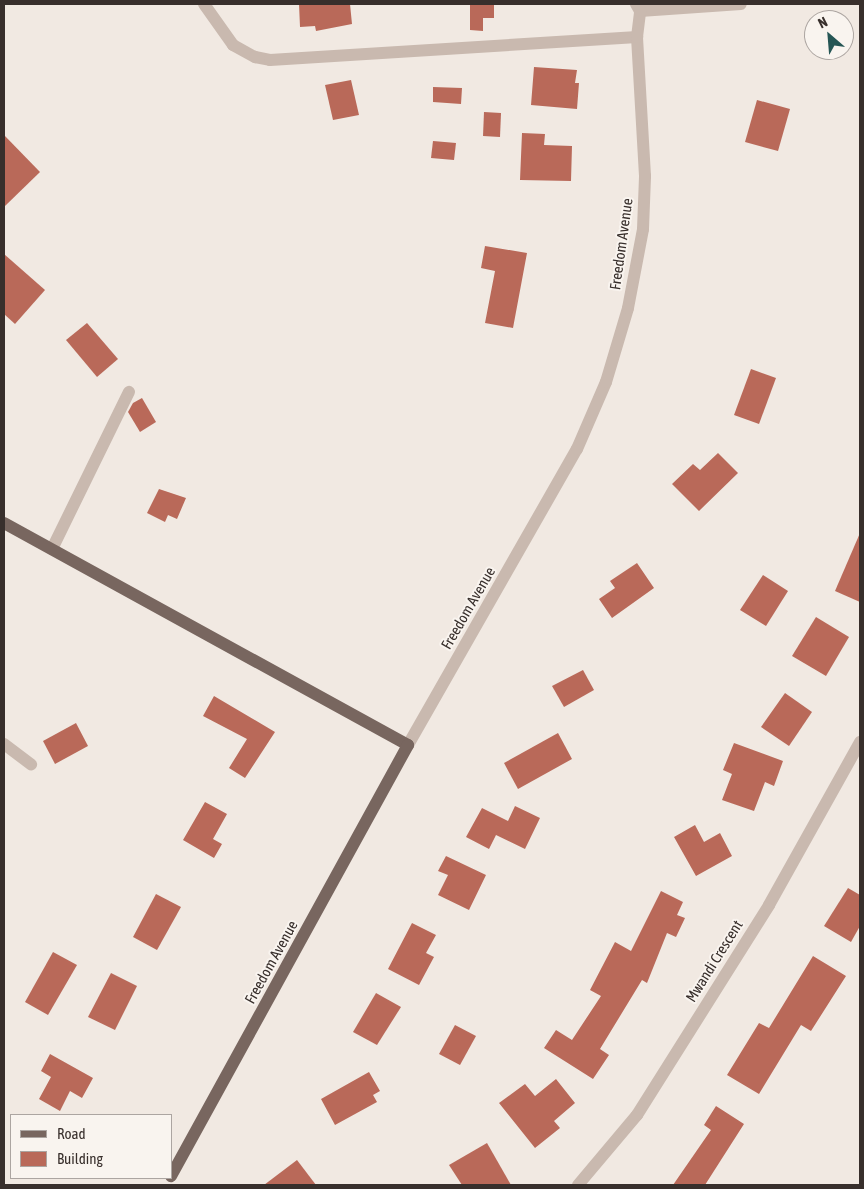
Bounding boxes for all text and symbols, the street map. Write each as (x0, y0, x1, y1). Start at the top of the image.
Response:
north arrow (804, 10, 854, 60)
text: N (815, 14, 830, 32)
street label: Freedom Avenue (606, 197, 636, 291)
street label: Freedom Avenue (437, 564, 499, 652)
street label: Freedom Avenue (241, 917, 301, 1007)
street label: Mwandi Crescent (682, 917, 746, 1005)
legend (10, 1114, 172, 1179)
text: Road (57, 1125, 86, 1142)
text: Building (57, 1150, 103, 1167)

